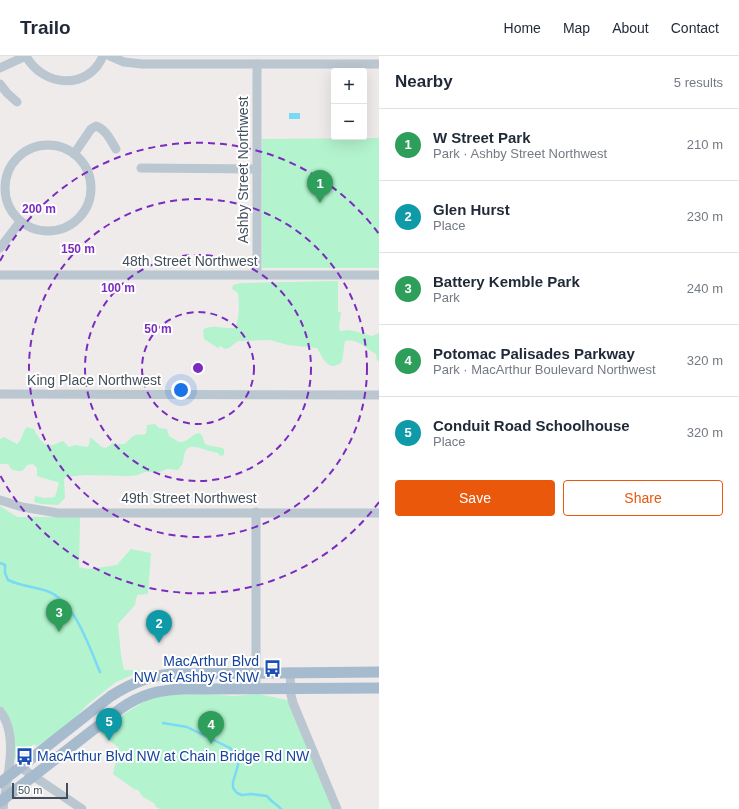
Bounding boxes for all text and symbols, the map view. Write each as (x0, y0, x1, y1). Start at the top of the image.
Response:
text: Trailo (20, 17, 71, 38)
text: Home (504, 20, 541, 36)
text: Map (563, 20, 590, 36)
text: About (612, 20, 649, 36)
text: Contact (671, 20, 719, 36)
map controls (331, 68, 367, 140)
button: + (331, 68, 367, 104)
text: Nearby (395, 72, 453, 91)
text: 5 results (674, 75, 723, 90)
street label: Ashby Street Northwest (235, 96, 251, 244)
button: − (331, 104, 367, 140)
text: W Street Park (433, 129, 531, 146)
text: 1 (404, 137, 412, 152)
text: 210 m (687, 137, 723, 152)
text: Park · Ashby Street Northwest (433, 146, 607, 161)
pin: 1 (307, 170, 333, 203)
text: Glen Hurst (433, 201, 510, 218)
text: 200 m (22, 202, 56, 216)
text: 2 (404, 209, 412, 224)
text: 230 m (687, 209, 723, 224)
text: Place (433, 218, 466, 233)
text: 150 m (61, 242, 95, 256)
street label: 48th Street Northwest (122, 253, 258, 269)
text: Battery Kemble Park (433, 273, 580, 290)
text: 100 m (101, 281, 135, 295)
text: 3 (404, 281, 412, 296)
text: 240 m (687, 281, 723, 296)
text: Park (433, 290, 460, 305)
text: 50 m (144, 322, 172, 336)
text: Potomac Palisades Parkway (433, 345, 635, 362)
text: 4 (404, 353, 412, 368)
text: 320 m (687, 353, 723, 368)
centre of rings (191, 361, 205, 375)
text: Park · MacArthur Boulevard Northwest (433, 362, 656, 377)
street label: King Place Northwest (27, 372, 161, 388)
your location (171, 380, 191, 400)
text: Conduit Road Schoolhouse (433, 417, 630, 434)
text: 5 (404, 425, 412, 440)
text: 320 m (687, 425, 723, 440)
text: Place (433, 434, 466, 449)
button: Save (395, 480, 555, 516)
button: Share (563, 480, 723, 516)
street label: 49th Street Northwest (121, 490, 257, 506)
pin: 3 (46, 599, 72, 632)
pin: 2 (146, 610, 172, 643)
place label: MacArthur Blvd NW at Ashby St NW (134, 653, 260, 685)
bus stop icon: MacArthur Blvd NW at Ashby St NW (262, 659, 282, 679)
pin: 5 (96, 708, 122, 741)
pin: 4 (198, 711, 224, 744)
bus stop icon: MacArthur Blvd NW at Chain Bridge Rd NW (14, 746, 34, 766)
place label: MacArthur Blvd NW at Chain Bridge Rd NW (37, 748, 310, 764)
scale bar (12, 781, 68, 800)
text: 50 m (18, 784, 42, 796)

